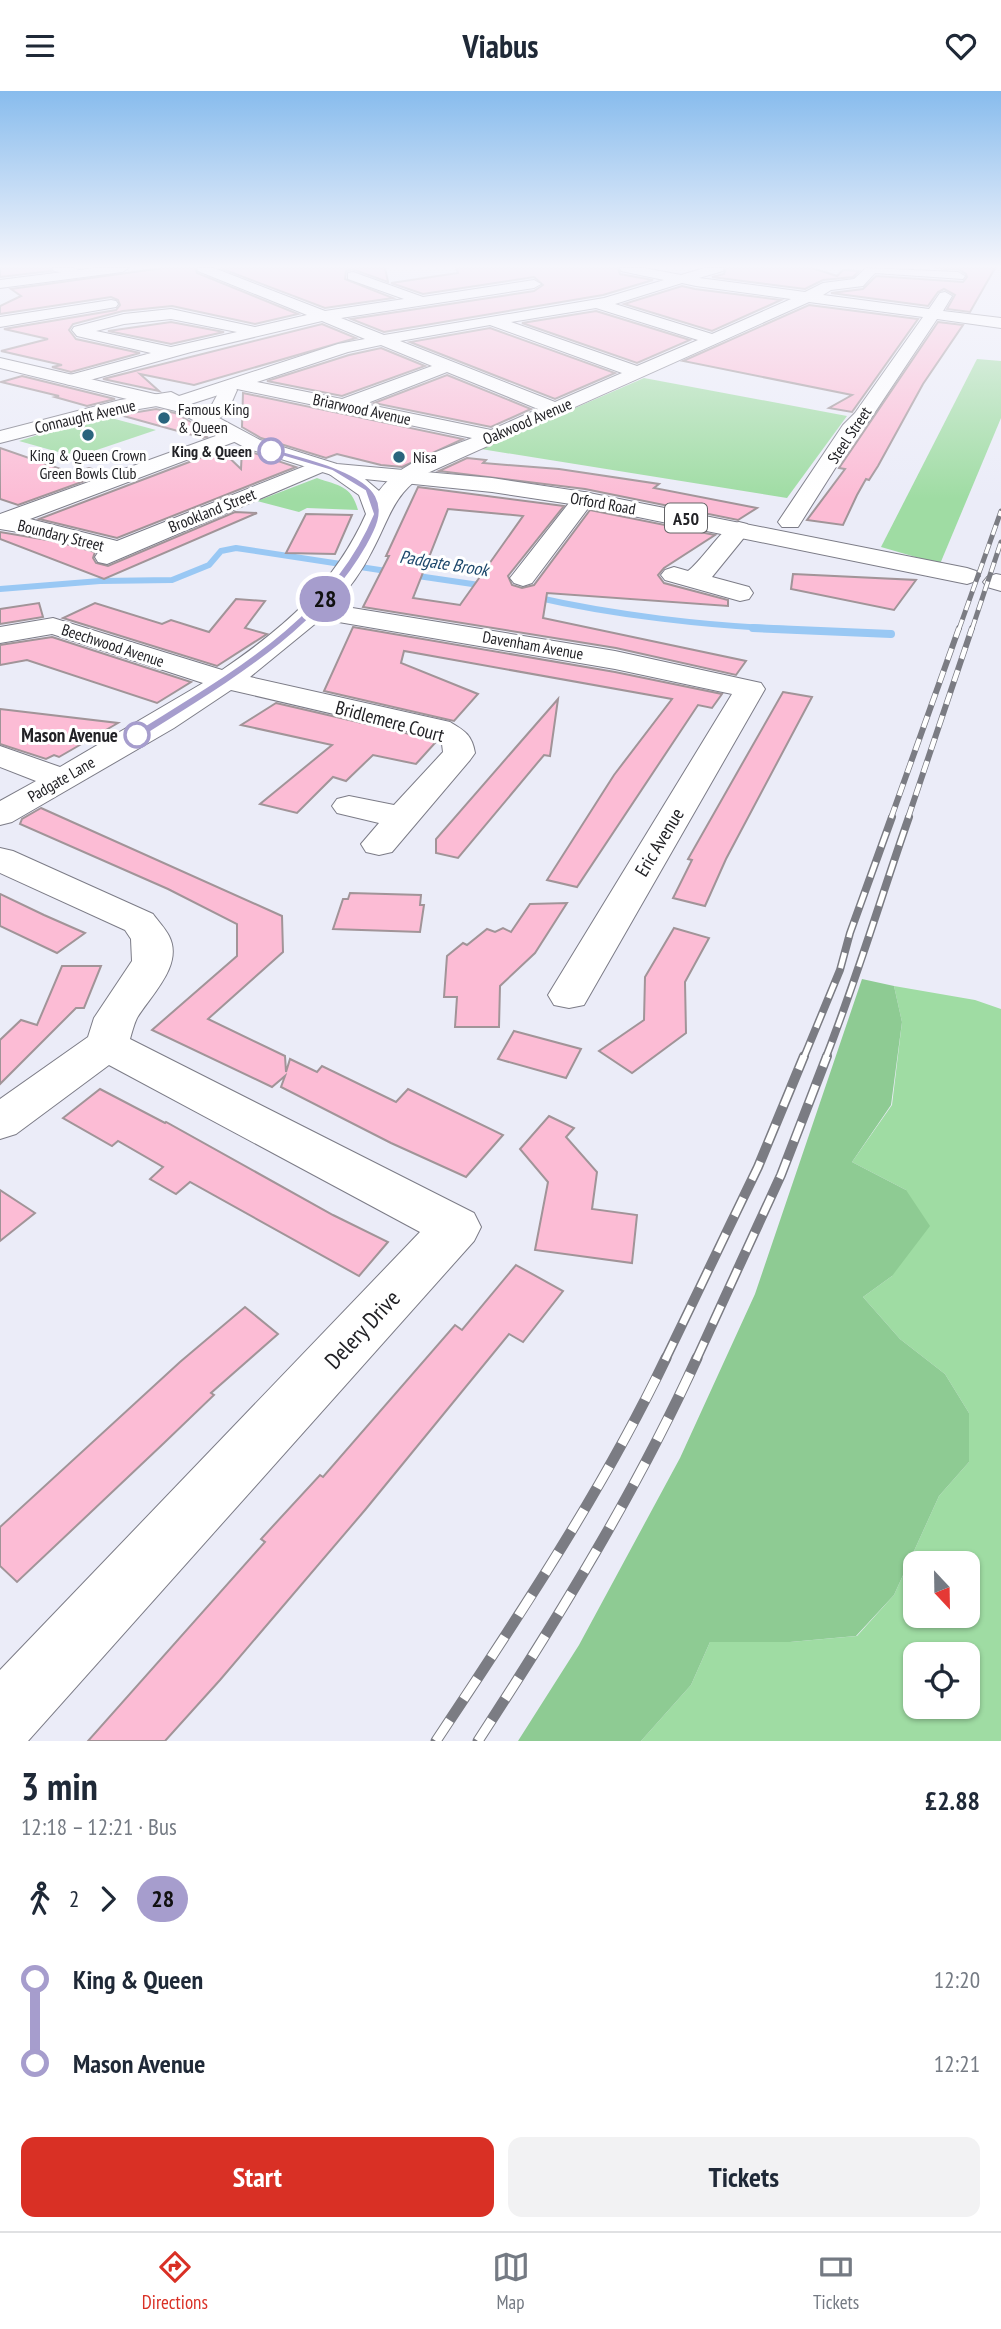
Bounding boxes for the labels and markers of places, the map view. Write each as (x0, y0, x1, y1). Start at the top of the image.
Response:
place label: Famous King & Queen (178, 399, 249, 437)
marker: Famous King & Queen (156, 410, 172, 426)
marker: King & Queen Crown Green Bowls Club (80, 427, 96, 443)
marker: King & Queen (258, 438, 284, 464)
place label: King & Queen (172, 441, 252, 461)
place label: King & Queen Crown Green Bowls Club (30, 445, 146, 483)
place label: Nisa (413, 447, 437, 467)
marker: Nisa (391, 449, 407, 465)
marker: Mason Avenue (124, 722, 150, 748)
place label: Mason Avenue (21, 723, 118, 747)

